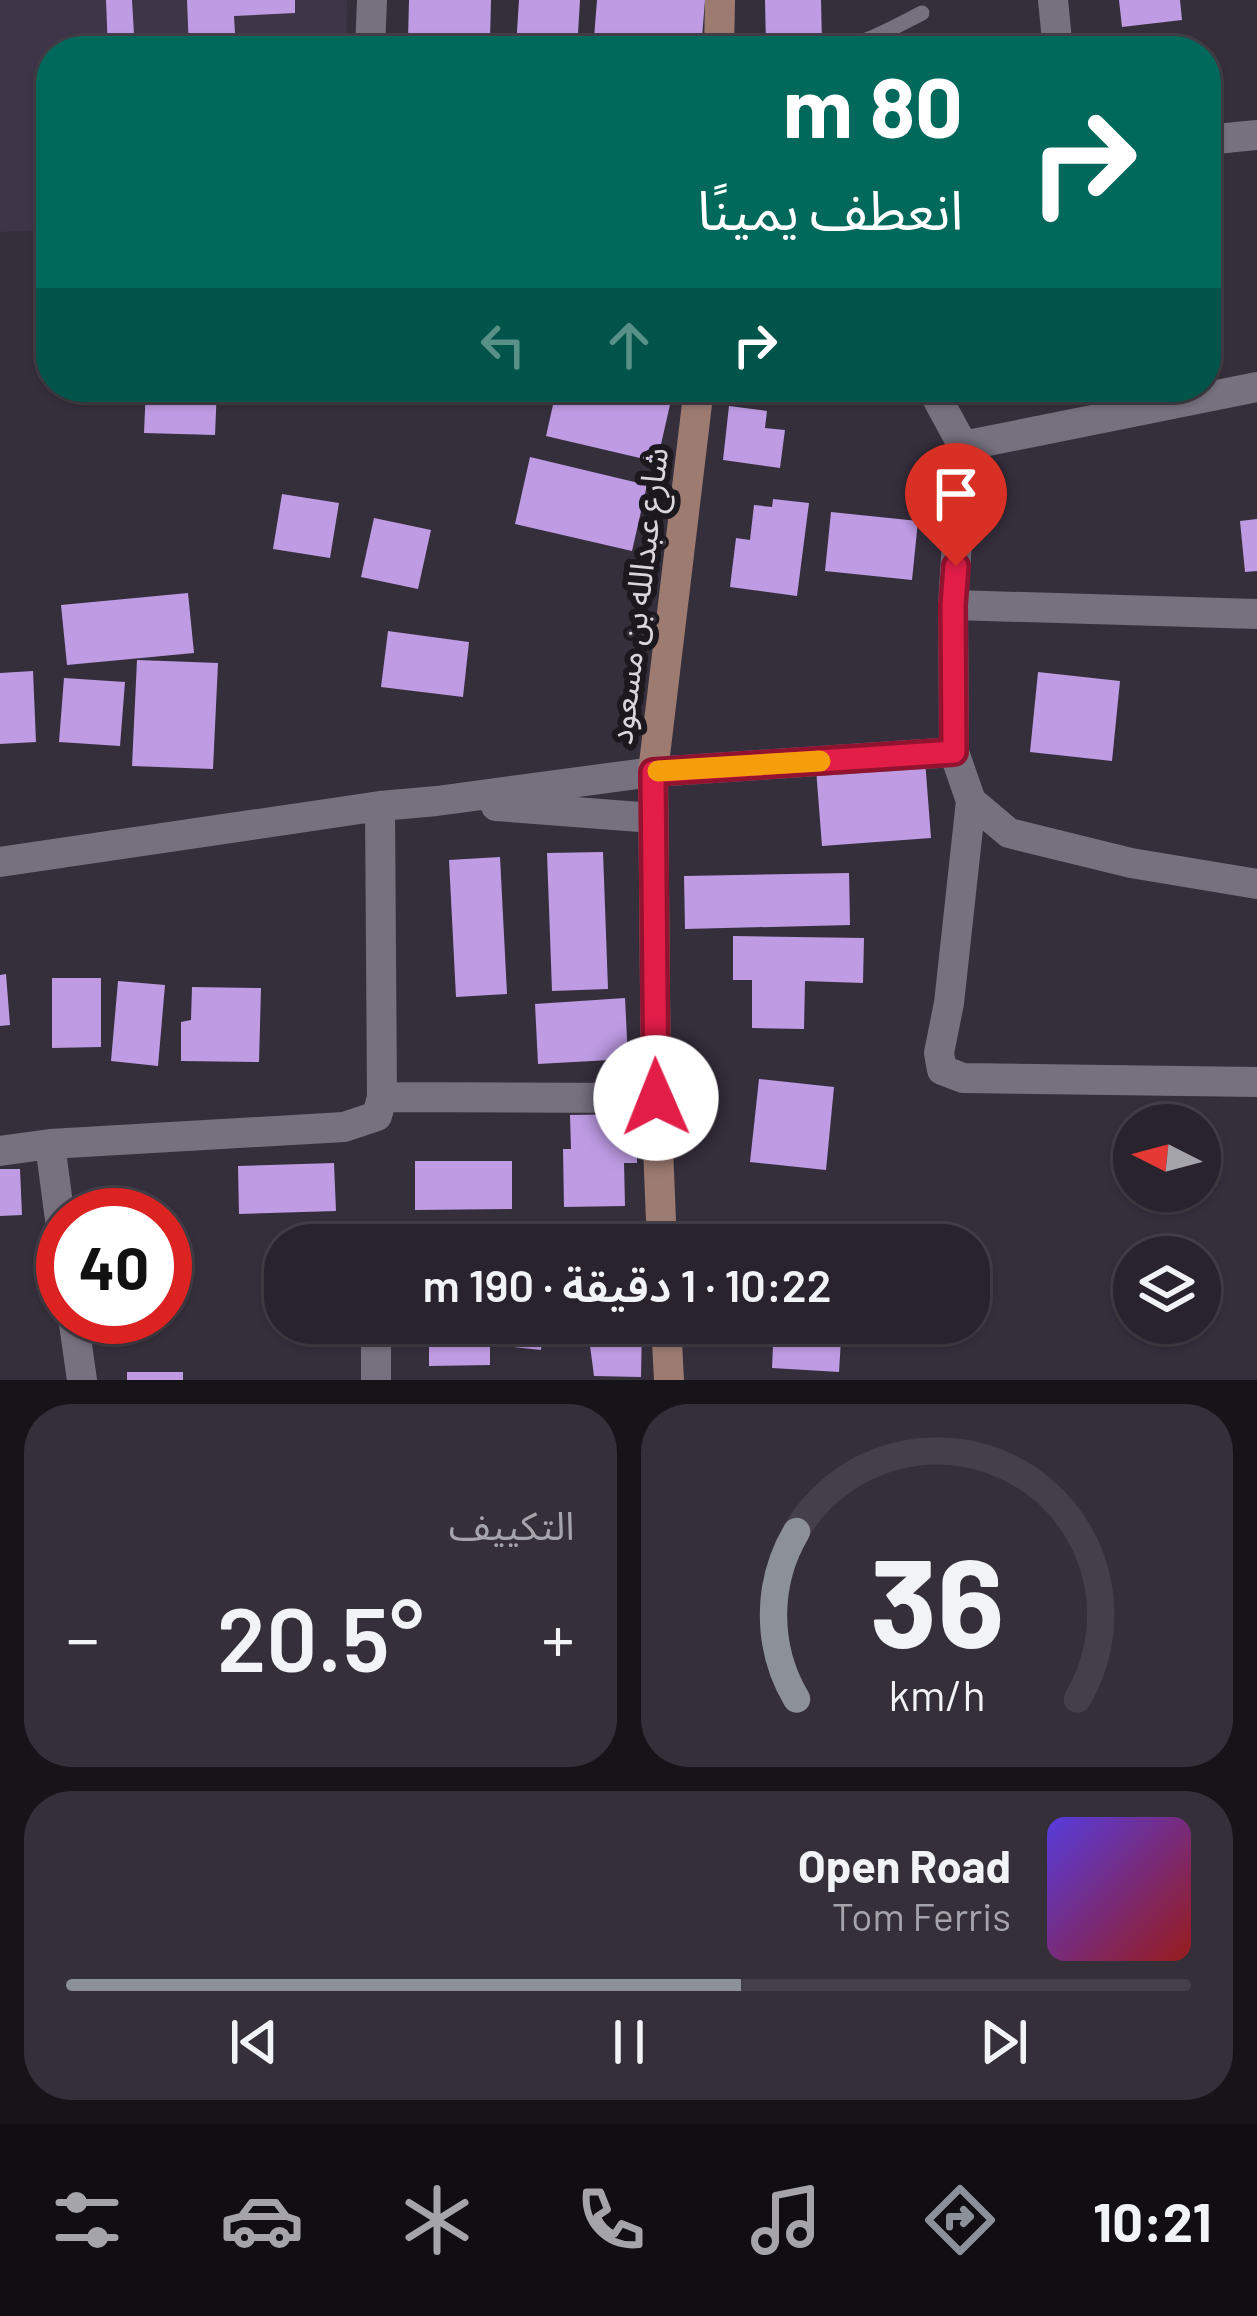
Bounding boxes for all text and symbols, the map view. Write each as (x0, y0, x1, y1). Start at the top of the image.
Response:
text: 80 m (783, 54, 963, 155)
icon: right (1005, 84, 1161, 240)
text: انعطف يمينًا (697, 176, 963, 241)
icon: left (470, 312, 536, 378)
icon: ahead (596, 312, 662, 378)
icon: right (722, 312, 788, 378)
pin (905, 443, 1007, 566)
street label: شارع عبدالله بن مسعود (599, 445, 681, 747)
icon: arrive (923, 461, 989, 527)
position arrow (593, 1035, 719, 1161)
north arrow (1113, 1104, 1221, 1212)
map controls (1113, 1104, 1221, 1344)
speed limit sign: 40 (36, 1188, 192, 1344)
button: layers (1113, 1236, 1221, 1344)
text: 10:22 · 1 دقيقة · 190 m (423, 1257, 831, 1311)
text: التكييف (449, 1501, 575, 1548)
text: 36 (870, 1523, 1004, 1673)
text: 20.5° (217, 1582, 424, 1690)
text: − (66, 1597, 99, 1676)
text: + (542, 1597, 575, 1676)
text: km/h (888, 1667, 985, 1719)
text: Open Road (798, 1838, 1011, 1892)
text: Tom Ferris (832, 1892, 1011, 1939)
icon: previous (221, 2009, 287, 2075)
icon: pause (596, 2009, 662, 2075)
icon: next (971, 2009, 1037, 2075)
icon: filters (45, 2178, 129, 2262)
icon: car (220, 2178, 304, 2262)
icon: climate (395, 2178, 479, 2262)
icon: phone (569, 2178, 653, 2262)
icon: music (744, 2178, 828, 2262)
icon: directions (918, 2178, 1002, 2262)
text: 10:21 (1093, 2188, 1212, 2253)

